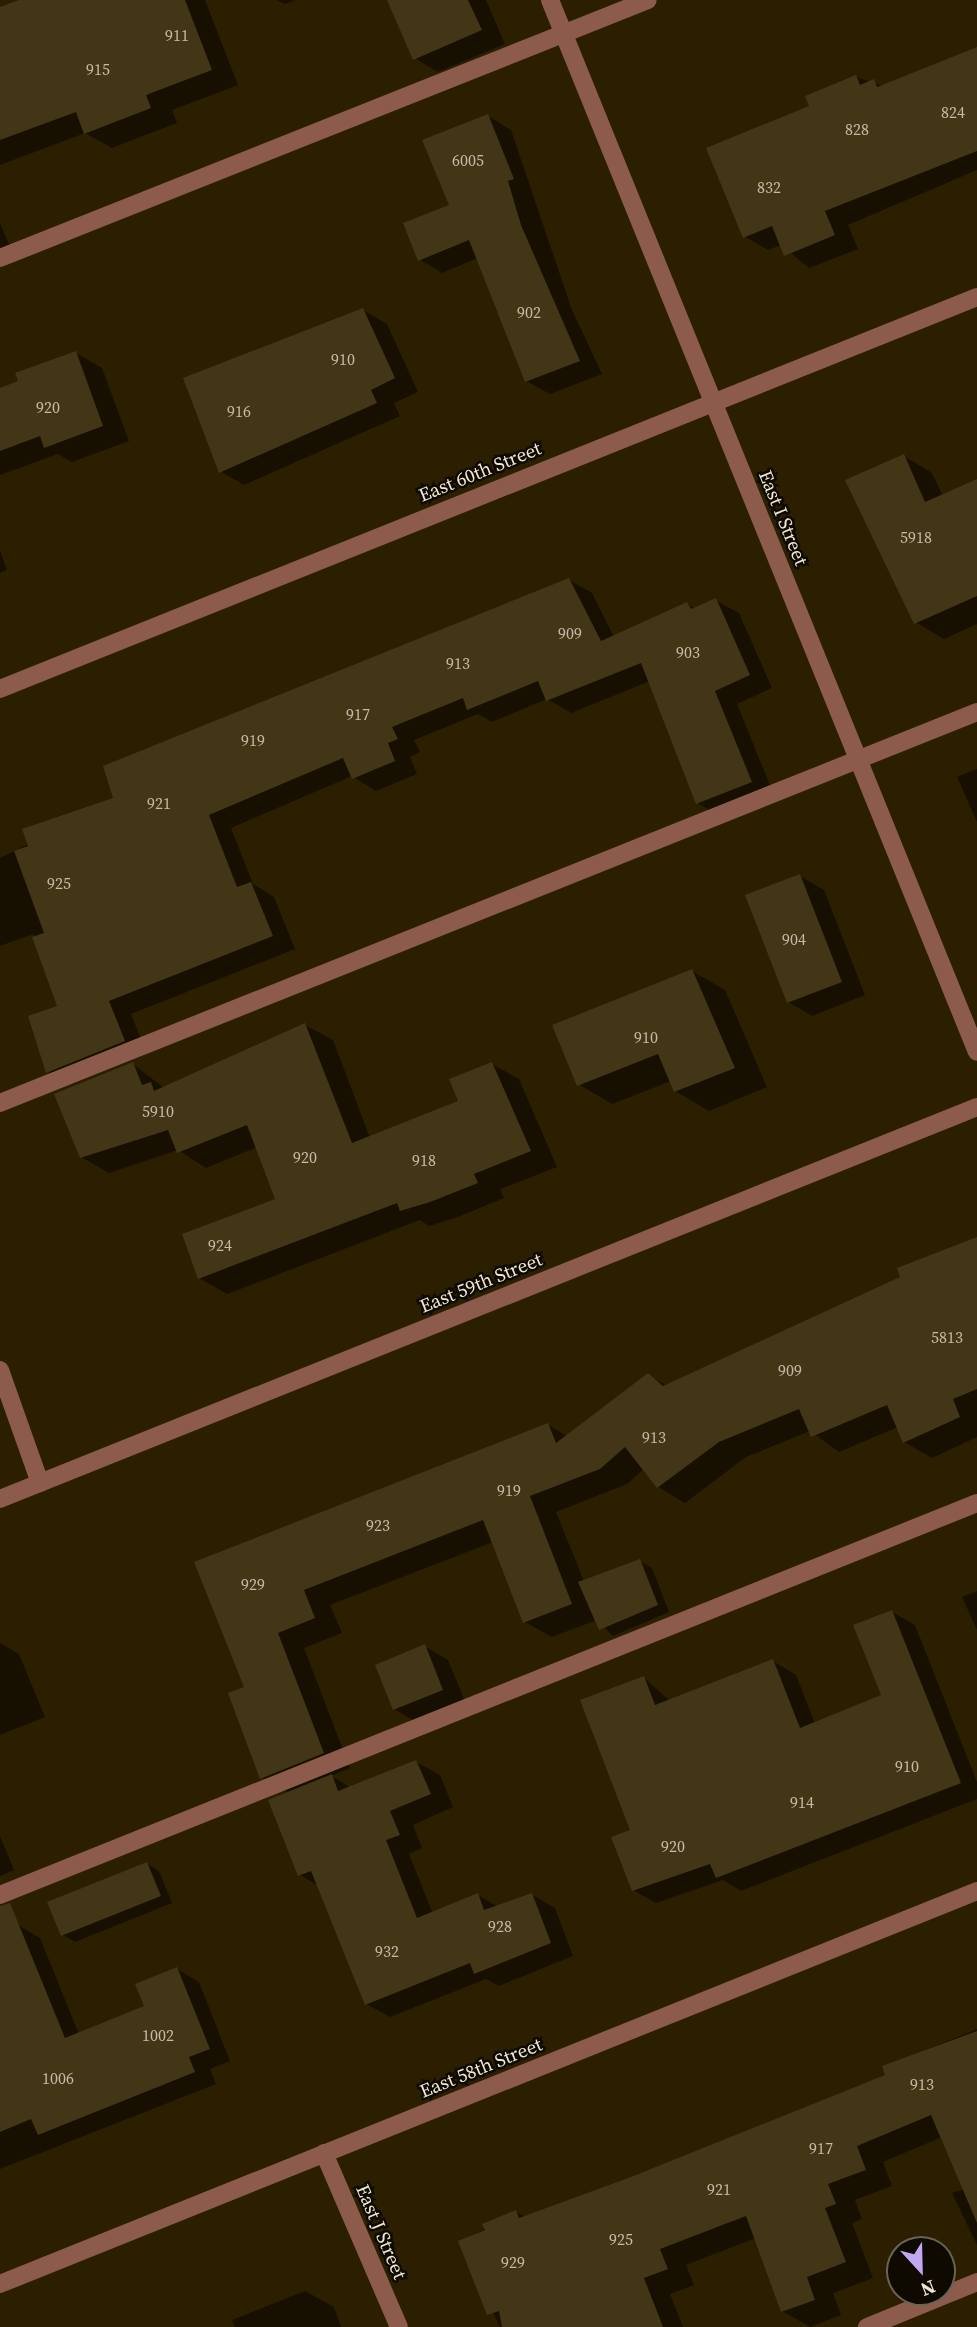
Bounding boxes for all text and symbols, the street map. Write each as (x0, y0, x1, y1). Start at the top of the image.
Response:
house number: 911 (165, 25, 189, 45)
house number: 915 (86, 59, 110, 79)
house number: 824 (941, 102, 965, 122)
house number: 828 (845, 119, 869, 139)
house number: 6005 (452, 150, 484, 170)
house number: 832 (757, 177, 781, 197)
house number: 902 (517, 302, 541, 322)
house number: 910 (331, 349, 355, 369)
house number: 920 (36, 397, 60, 417)
house number: 916 (227, 401, 251, 421)
street label: East 60th Street (415, 437, 545, 507)
street label: East I Street (754, 467, 812, 569)
house number: 5918 (900, 527, 932, 547)
house number: 909 (558, 623, 582, 643)
house number: 903 (676, 642, 700, 662)
house number: 913 (446, 653, 470, 673)
house number: 917 (346, 704, 370, 724)
house number: 919 (241, 730, 265, 750)
house number: 921 (147, 793, 171, 813)
house number: 925 (47, 873, 71, 893)
house number: 904 (782, 929, 806, 949)
house number: 910 (634, 1027, 658, 1047)
house number: 5910 (142, 1101, 174, 1121)
house number: 920 (293, 1147, 317, 1167)
house number: 918 (412, 1150, 436, 1170)
house number: 924 (208, 1235, 232, 1255)
street label: East 59th Street (416, 1248, 546, 1318)
house number: 5813 (931, 1327, 963, 1347)
house number: 909 (778, 1360, 802, 1380)
house number: 913 (642, 1427, 666, 1447)
house number: 919 (497, 1480, 521, 1500)
house number: 923 (366, 1515, 390, 1535)
house number: 929 (241, 1574, 265, 1594)
house number: 910 (895, 1756, 919, 1776)
house number: 914 (790, 1792, 814, 1812)
house number: 920 (661, 1836, 685, 1856)
house number: 928 (488, 1916, 512, 1936)
house number: 932 (375, 1941, 399, 1961)
house number: 1002 (142, 2025, 174, 2045)
street label: East 58th Street (416, 2033, 546, 2103)
house number: 1006 (42, 2068, 74, 2088)
house number: 913 (910, 2074, 934, 2094)
house number: 917 (809, 2138, 833, 2158)
house number: 921 (707, 2179, 731, 2199)
street label: East J Street (351, 2181, 411, 2283)
house number: 925 (609, 2229, 633, 2249)
north arrow (886, 2236, 956, 2306)
house number: 929 (501, 2252, 525, 2272)
text: N (917, 2274, 939, 2303)

